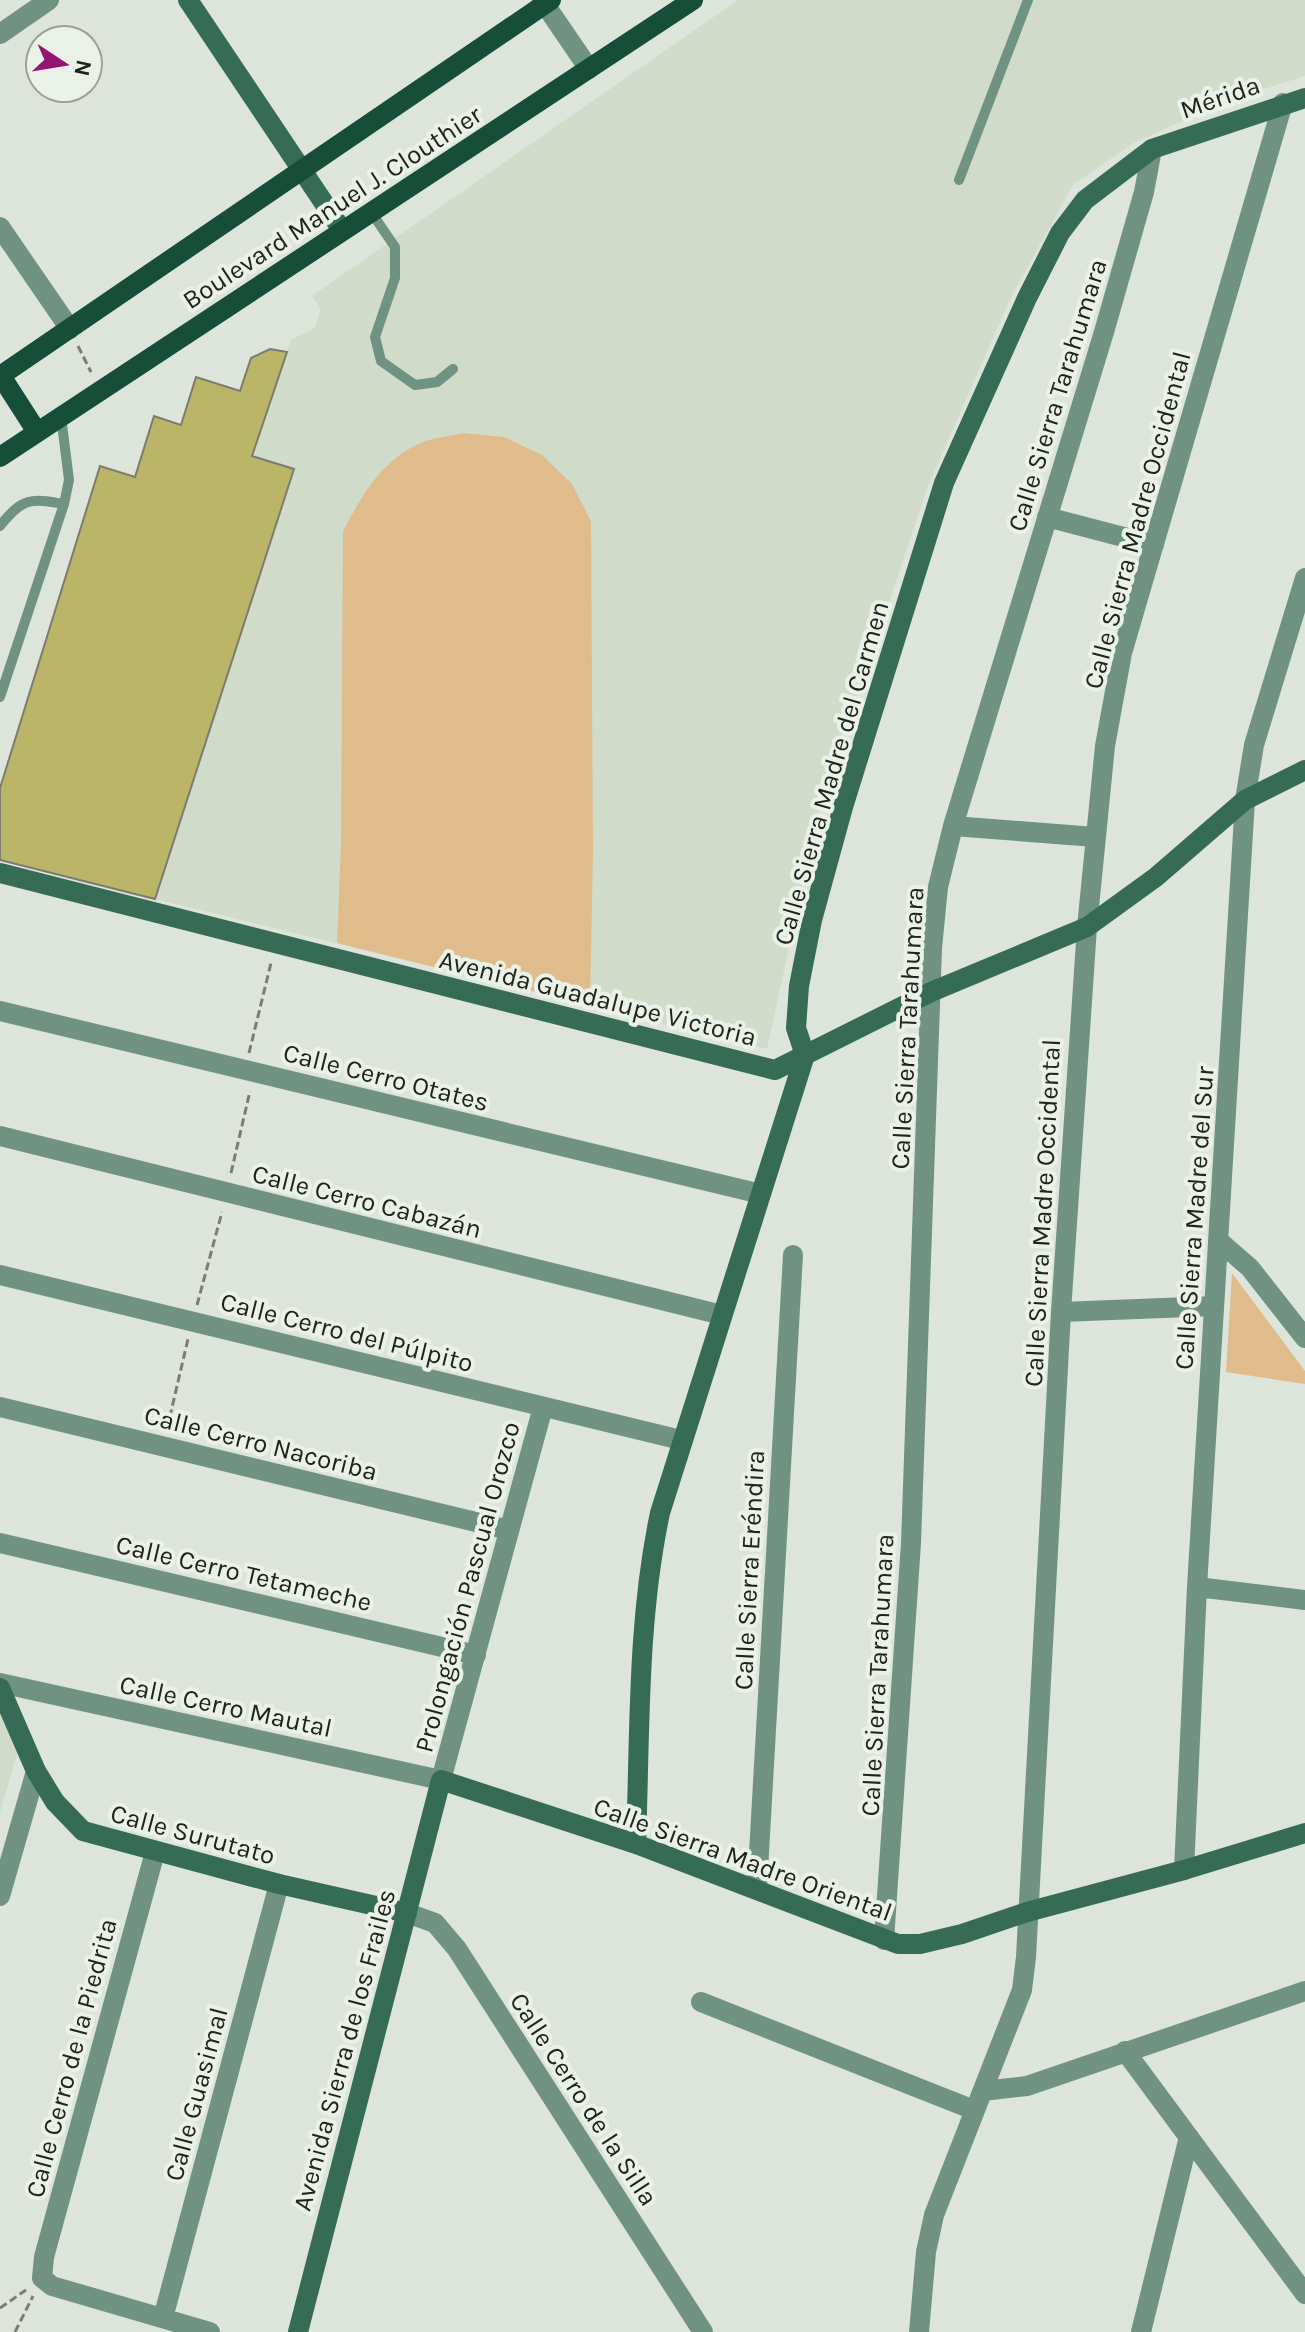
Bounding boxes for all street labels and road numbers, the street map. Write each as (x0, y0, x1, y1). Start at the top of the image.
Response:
street label: Mérida (1176, 69, 1264, 126)
street label: Boulevard Manuel J. Clouthier (177, 99, 488, 316)
street label: Calle Sierra Tarahumara (1001, 255, 1114, 535)
street label: Calle Sierra Madre Occidental (1077, 348, 1198, 692)
street label: Calle Sierra Madre del Carmen (767, 598, 895, 949)
street label: Calle Sierra Tarahumara (885, 886, 930, 1170)
street label: Avenida Guadalupe Victoria (436, 944, 760, 1053)
street label: Calle Cerro Otates (280, 1037, 492, 1118)
street label: Calle Sierra Madre Occidental (1018, 1038, 1067, 1388)
street label: Calle Sierra Madre del Sur (1168, 1065, 1221, 1371)
street label: Calle Cerro Cabazán (249, 1158, 485, 1245)
street label: Calle Cerro del Púlpito (217, 1286, 476, 1379)
street label: Calle Cerro Nacoriba (141, 1399, 381, 1487)
street label: Prolongación Pascual Orozco (408, 1418, 527, 1756)
street label: Calle Sierra Eréndira (728, 1449, 771, 1691)
street label: Calle Cerro Tetameche (113, 1529, 375, 1618)
street label: Calle Sierra Tarahumara (855, 1533, 900, 1817)
street label: Calle Cerro Mautal (117, 1669, 335, 1744)
street label: Calle Sierra Madre Oriental (589, 1791, 896, 1928)
street label: Calle Surutato (107, 1798, 279, 1871)
street label: Avenida Sierra de los Frailes (287, 1886, 402, 2214)
street label: Calle Cerro de la Piedrita (19, 1915, 124, 2201)
street label: Calle Cerro de la Silla (503, 1987, 664, 2212)
street label: Calle Guasimal (158, 2004, 235, 2184)

